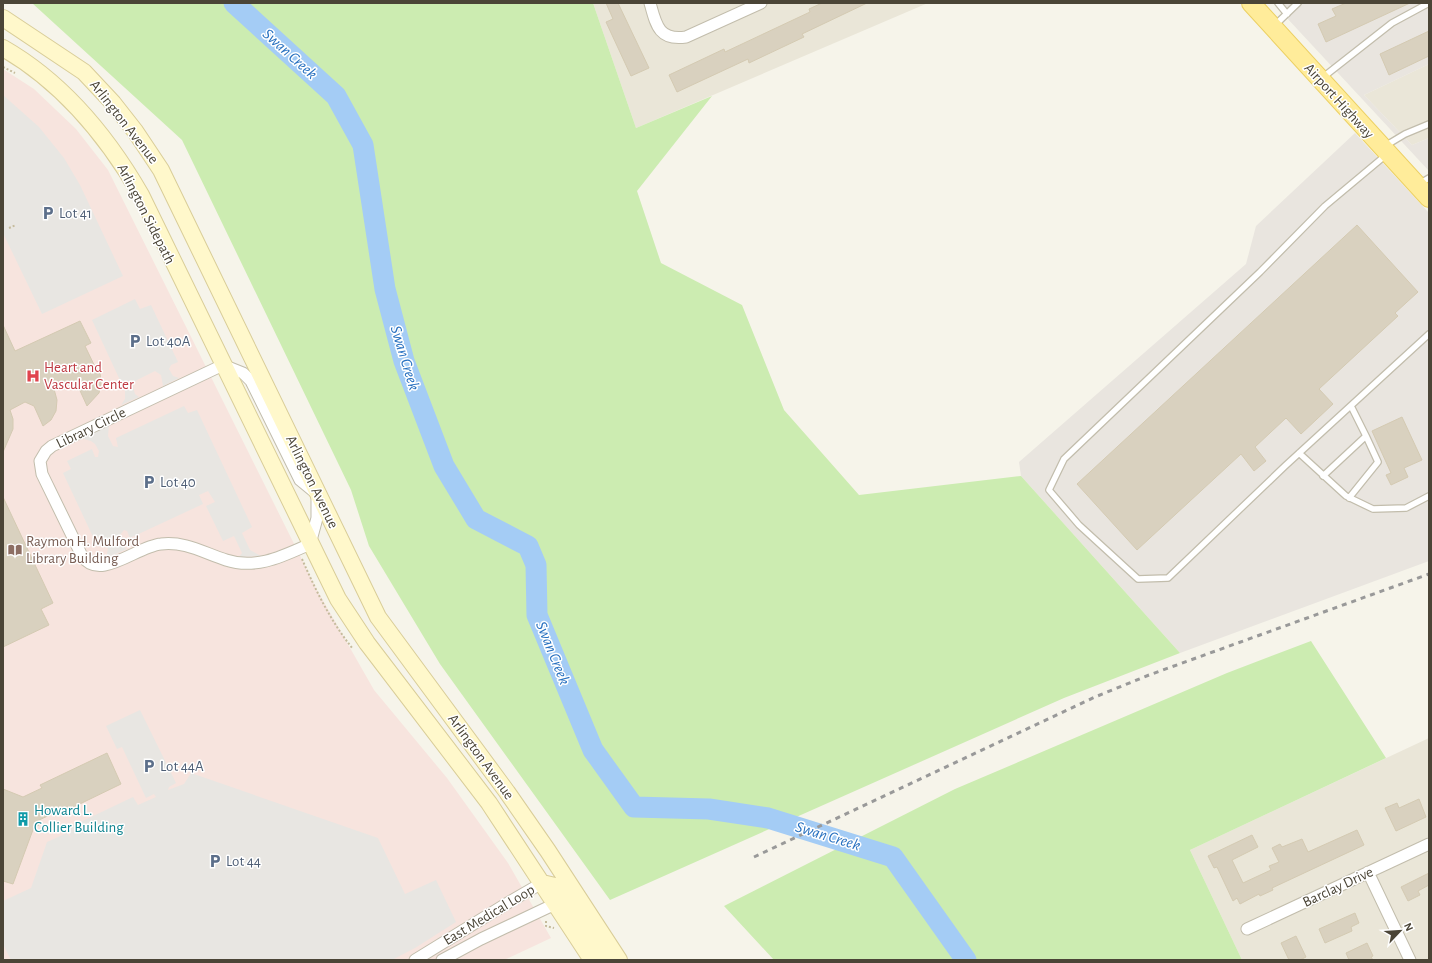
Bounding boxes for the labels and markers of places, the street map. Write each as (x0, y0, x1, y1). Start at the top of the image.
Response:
parking icon: Lot 41 (40, 205, 56, 221)
place label: Lot 41 (59, 206, 92, 221)
parking icon: Lot 40A (127, 333, 143, 349)
place label: Lot 40A (146, 334, 191, 349)
place label: Heart and Vascular Center (44, 360, 134, 392)
hospital icon: Heart and Vascular Center (25, 368, 41, 384)
parking icon: Lot 40 (141, 474, 157, 490)
place label: Lot 40 (160, 475, 196, 490)
place label: Raymon H. Mulford Library Building (26, 534, 140, 566)
library icon: Raymon H. Mulford Library Building (7, 542, 23, 558)
parking icon: Lot 44A (141, 758, 157, 774)
place label: Lot 44A (160, 759, 204, 774)
place label: Howard L. Collier Building (34, 803, 124, 835)
building icon: Howard L. Collier Building (15, 811, 31, 827)
parking icon: Lot 44 (207, 853, 223, 869)
place label: Lot 44 (226, 854, 261, 869)

